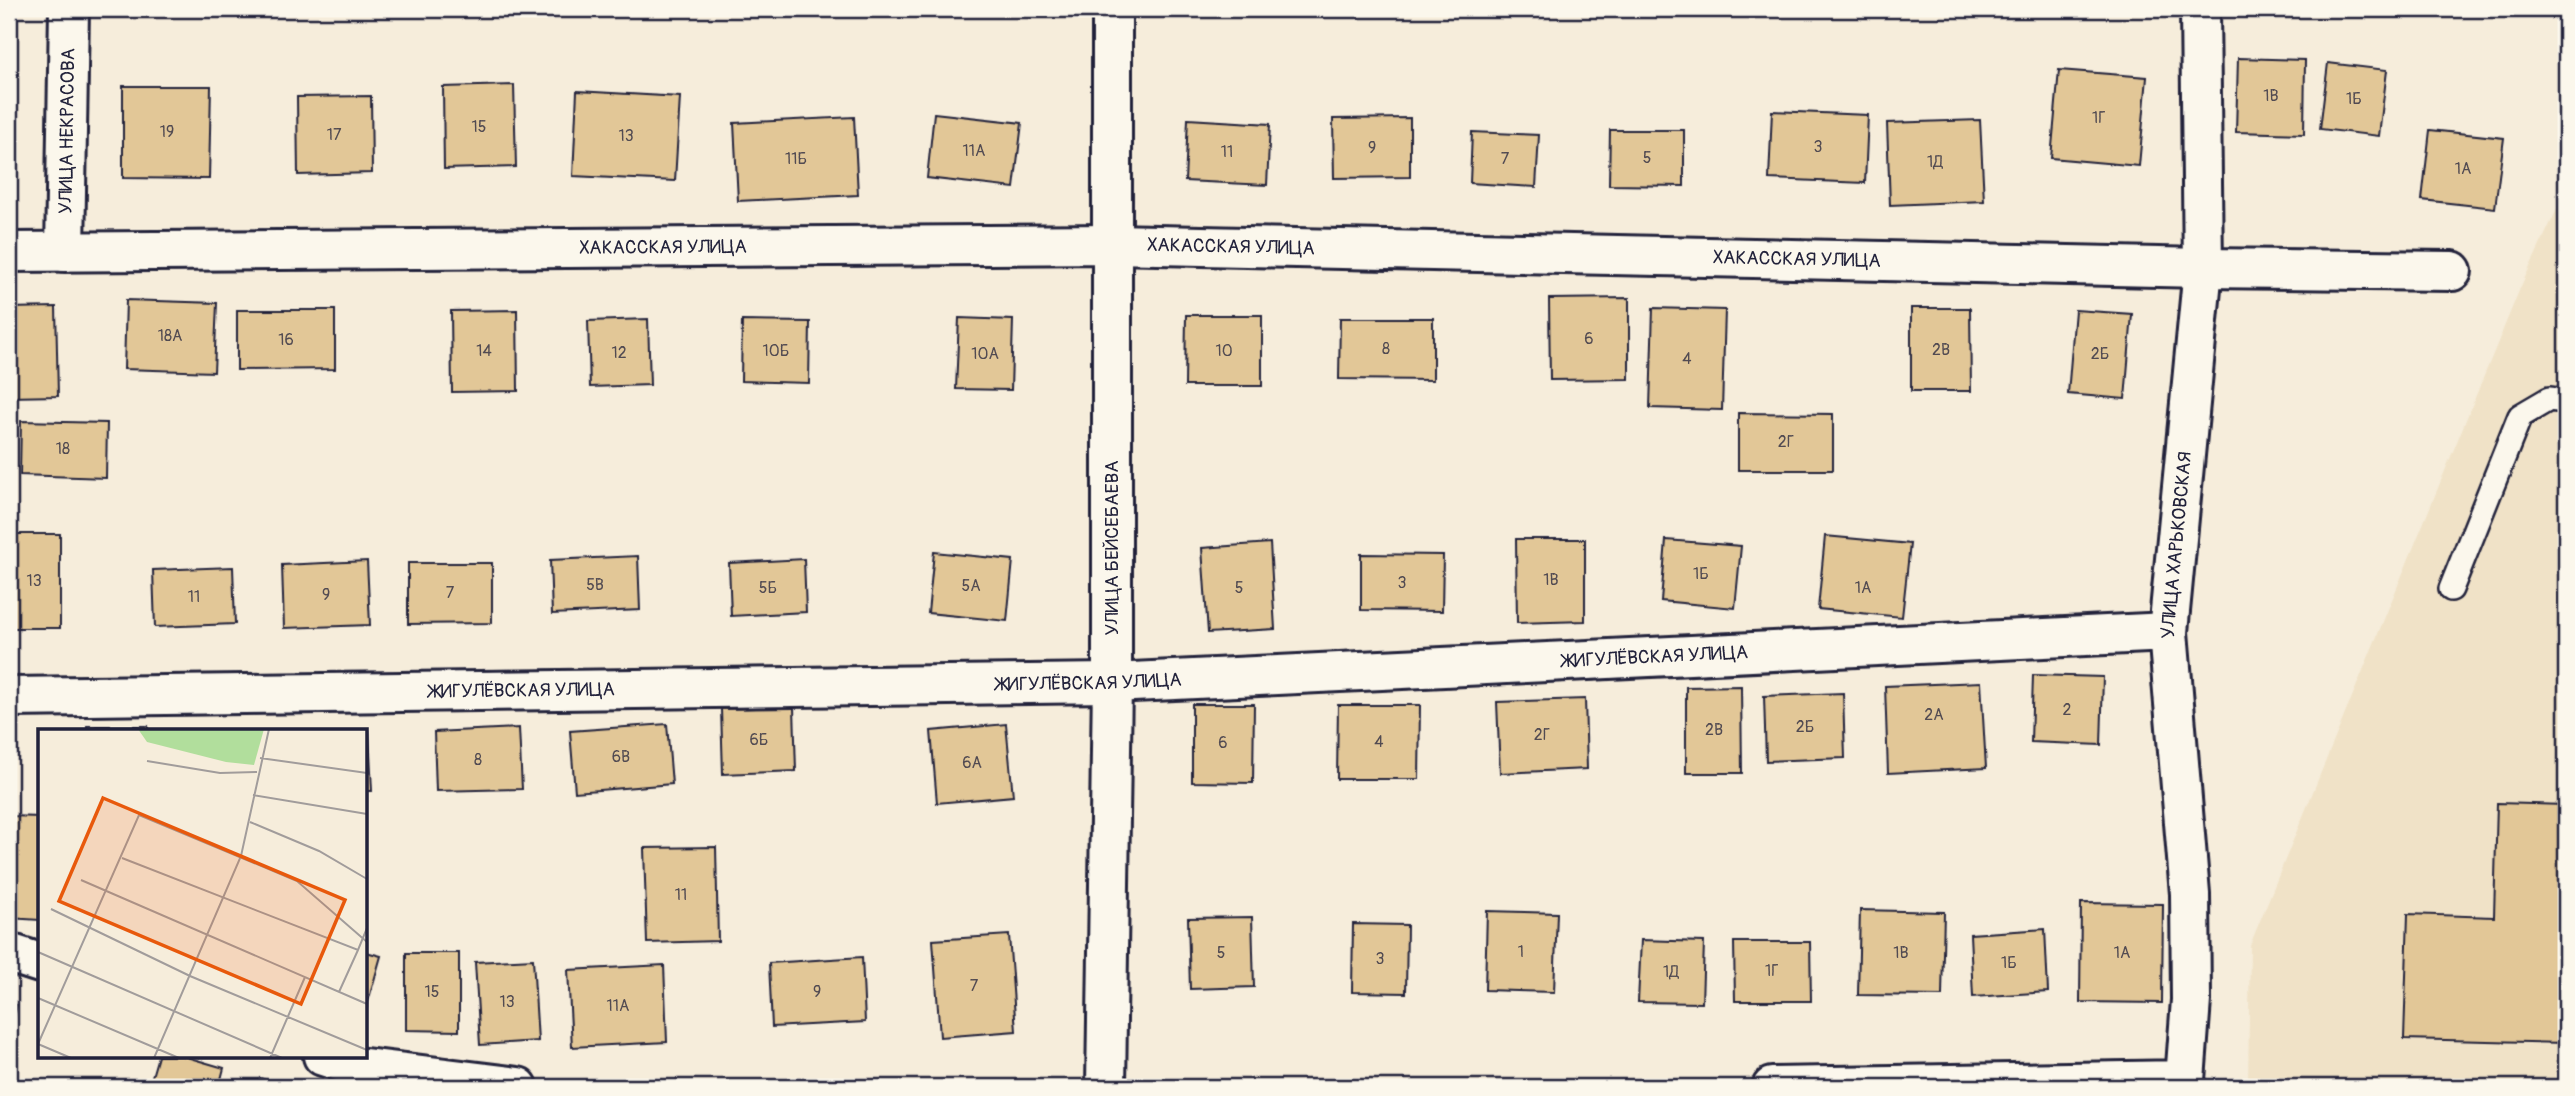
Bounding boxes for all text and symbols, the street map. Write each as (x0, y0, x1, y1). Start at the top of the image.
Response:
street label: УЛИЦА НЕКРАСОВА (54, 48, 80, 214)
house number: 1В (2263, 86, 2279, 106)
house number: 1Б (2346, 89, 2362, 109)
house number: 1Г (2092, 108, 2106, 128)
house number: 15 (472, 117, 486, 137)
house number: 19 (160, 122, 174, 142)
house number: 17 (327, 125, 342, 145)
house number: 13 (618, 126, 634, 146)
house number: 3 (1814, 137, 1823, 157)
house number: 9 (1368, 138, 1376, 158)
house number: 11А (963, 141, 985, 161)
house number: 11 (1221, 142, 1233, 162)
house number: 5 (1643, 148, 1651, 168)
house number: 11Б (785, 149, 807, 169)
house number: 7 (1501, 149, 1510, 169)
house number: 1Д (1927, 152, 1943, 172)
house number: 1А (2455, 159, 2471, 179)
street label: ХАКАССКАЯ УЛИЦА (1147, 233, 1315, 260)
street label: ХАКАССКАЯ УЛИЦА (579, 235, 747, 260)
street label: ХАКАССКАЯ УЛИЦА (1713, 245, 1881, 273)
house number: 18А (158, 326, 182, 346)
house number: 6 (1584, 329, 1594, 349)
house number: 16 (278, 330, 294, 350)
house number: 8 (1382, 339, 1390, 359)
house number: 2В (1932, 340, 1950, 360)
house number: 14 (476, 341, 492, 361)
house number: 10Б (763, 341, 789, 361)
house number: 10 (1215, 341, 1233, 361)
house number: 12 (611, 343, 627, 363)
house number: 10А (971, 344, 999, 364)
house number: 2Б (2091, 344, 2109, 364)
house number: 4 (1682, 349, 1692, 369)
house number: 2Г (1778, 432, 1794, 452)
house number: 18 (56, 439, 70, 459)
street label: УЛИЦА ХАРЬКОВСКАЯ (2156, 450, 2197, 639)
street label: УЛИЦА БЕЙСЕБАЕВА (1100, 460, 1124, 636)
house number: 1Б (1693, 564, 1709, 584)
house number: 1В (1543, 570, 1559, 590)
house number: 13 (26, 571, 42, 591)
house number: 3 (1398, 573, 1407, 593)
house number: 5В (586, 575, 604, 595)
house number: 5А (961, 576, 981, 596)
house number: 5Б (759, 578, 777, 598)
house number: 5 (1235, 578, 1243, 598)
house number: 1А (1855, 578, 1871, 598)
house number: 7 (446, 583, 455, 603)
house number: 9 (322, 585, 330, 605)
house number: 11 (188, 587, 200, 607)
street label: ЖИГУЛЁВСКАЯ УЛИЦА (1559, 640, 1749, 673)
street label: ЖИГУЛЁВСКАЯ УЛИЦА (993, 668, 1182, 697)
street label: ЖИГУЛЁВСКАЯ УЛИЦА (426, 677, 615, 704)
house number: 2 (2063, 700, 2072, 720)
house number: 2А (1924, 705, 1944, 725)
house number: 2Б (1796, 717, 1814, 737)
house number: 2В (1705, 720, 1723, 740)
house number: 2Г (1534, 725, 1550, 745)
inset map (38, 729, 368, 1058)
house number: 6Б (750, 730, 768, 750)
house number: 4 (1374, 732, 1384, 752)
house number: 6 (1218, 733, 1228, 753)
house number: 6В (612, 747, 630, 767)
house number: 8 (474, 750, 482, 770)
house number: 6А (962, 753, 982, 773)
house number: 11 (675, 885, 687, 905)
house number: 1 (1518, 942, 1524, 962)
house number: 5 (1217, 943, 1225, 963)
house number: 1В (1893, 943, 1909, 963)
house number: 1А (2114, 943, 2130, 963)
house number: 3 (1376, 949, 1385, 969)
house number: 1Б (2001, 953, 2017, 973)
house number: 1Г (1765, 961, 1779, 981)
house number: 1Д (1663, 962, 1679, 982)
house number: 7 (970, 976, 979, 996)
house number: 15 (425, 982, 439, 1002)
house number: 9 (813, 982, 821, 1002)
house number: 13 (499, 992, 515, 1012)
house number: 11А (607, 996, 629, 1016)

